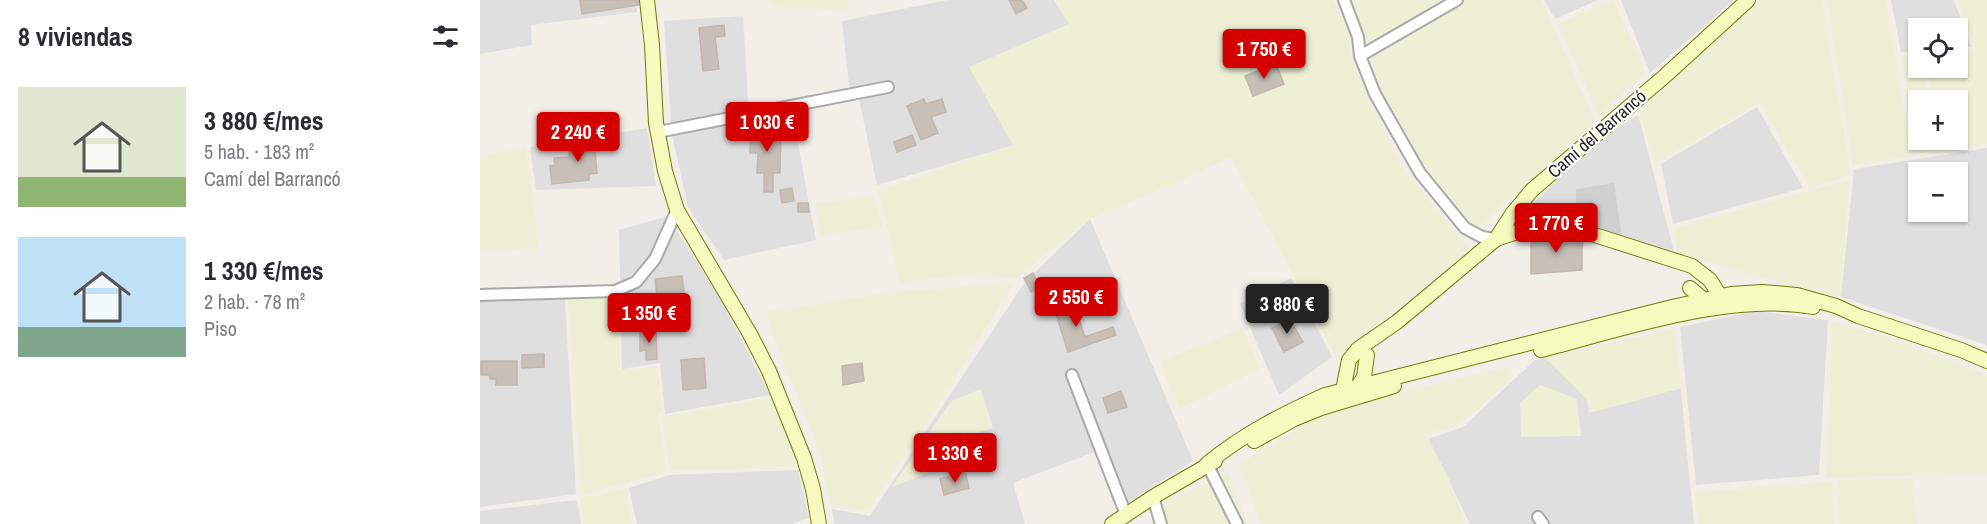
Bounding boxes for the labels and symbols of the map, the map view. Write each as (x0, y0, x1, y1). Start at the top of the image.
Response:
pin: 1 750 € (1209, 29, 1319, 80)
street label: Camí del Barrancó (1542, 84, 1651, 183)
pin: 1 030 € (712, 102, 822, 153)
pin: 2 240 € (523, 112, 633, 163)
pin: 1 770 € (1501, 203, 1611, 254)
pin: 2 550 € (1021, 277, 1131, 328)
pin: 3 880 € (1232, 284, 1342, 335)
pin: 1 350 € (594, 293, 704, 344)
pin: 1 330 € (900, 433, 1010, 484)

